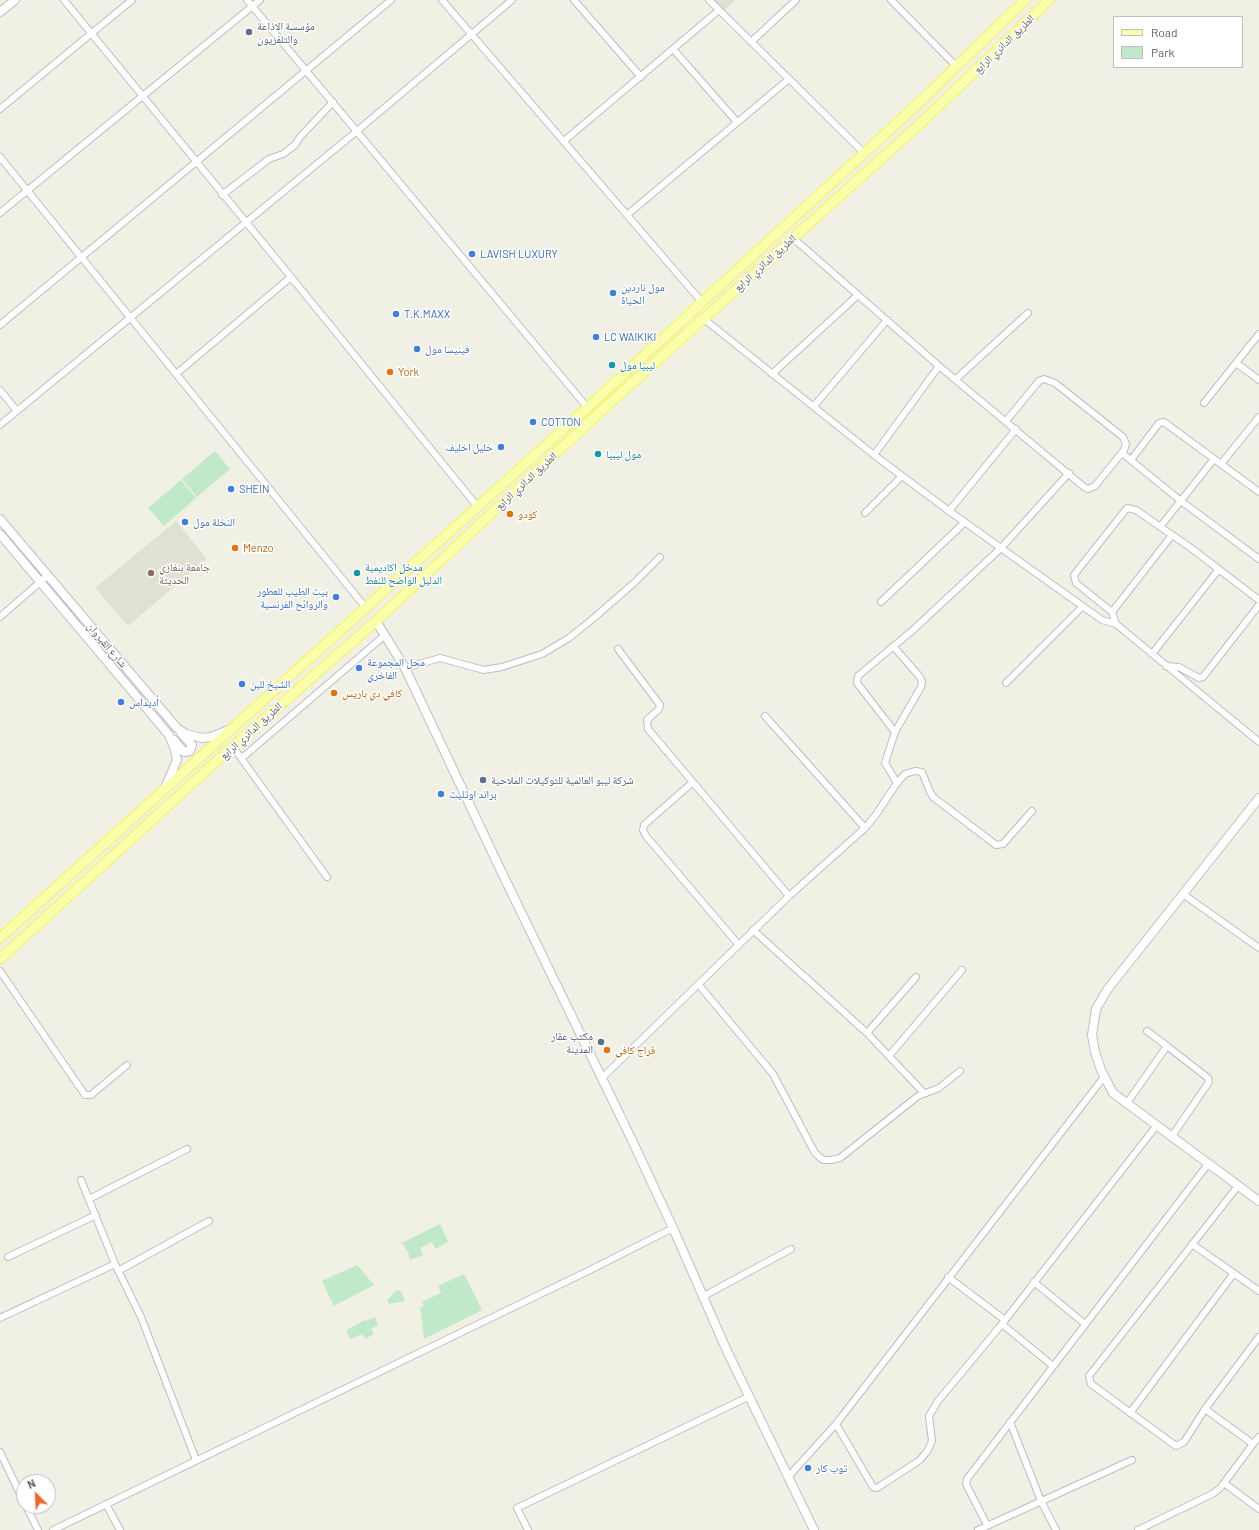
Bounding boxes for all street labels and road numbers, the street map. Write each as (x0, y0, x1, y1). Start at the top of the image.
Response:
street label: الطريق الدائري الرابع (971, 12, 1037, 76)
street label: الطريق الدائري الرابع (731, 232, 799, 294)
street label: الطريق الدائري الرابع (493, 449, 559, 513)
street label: شارع القيروان (84, 620, 130, 670)
street label: الطريق الدائري الرابع (217, 700, 285, 762)

